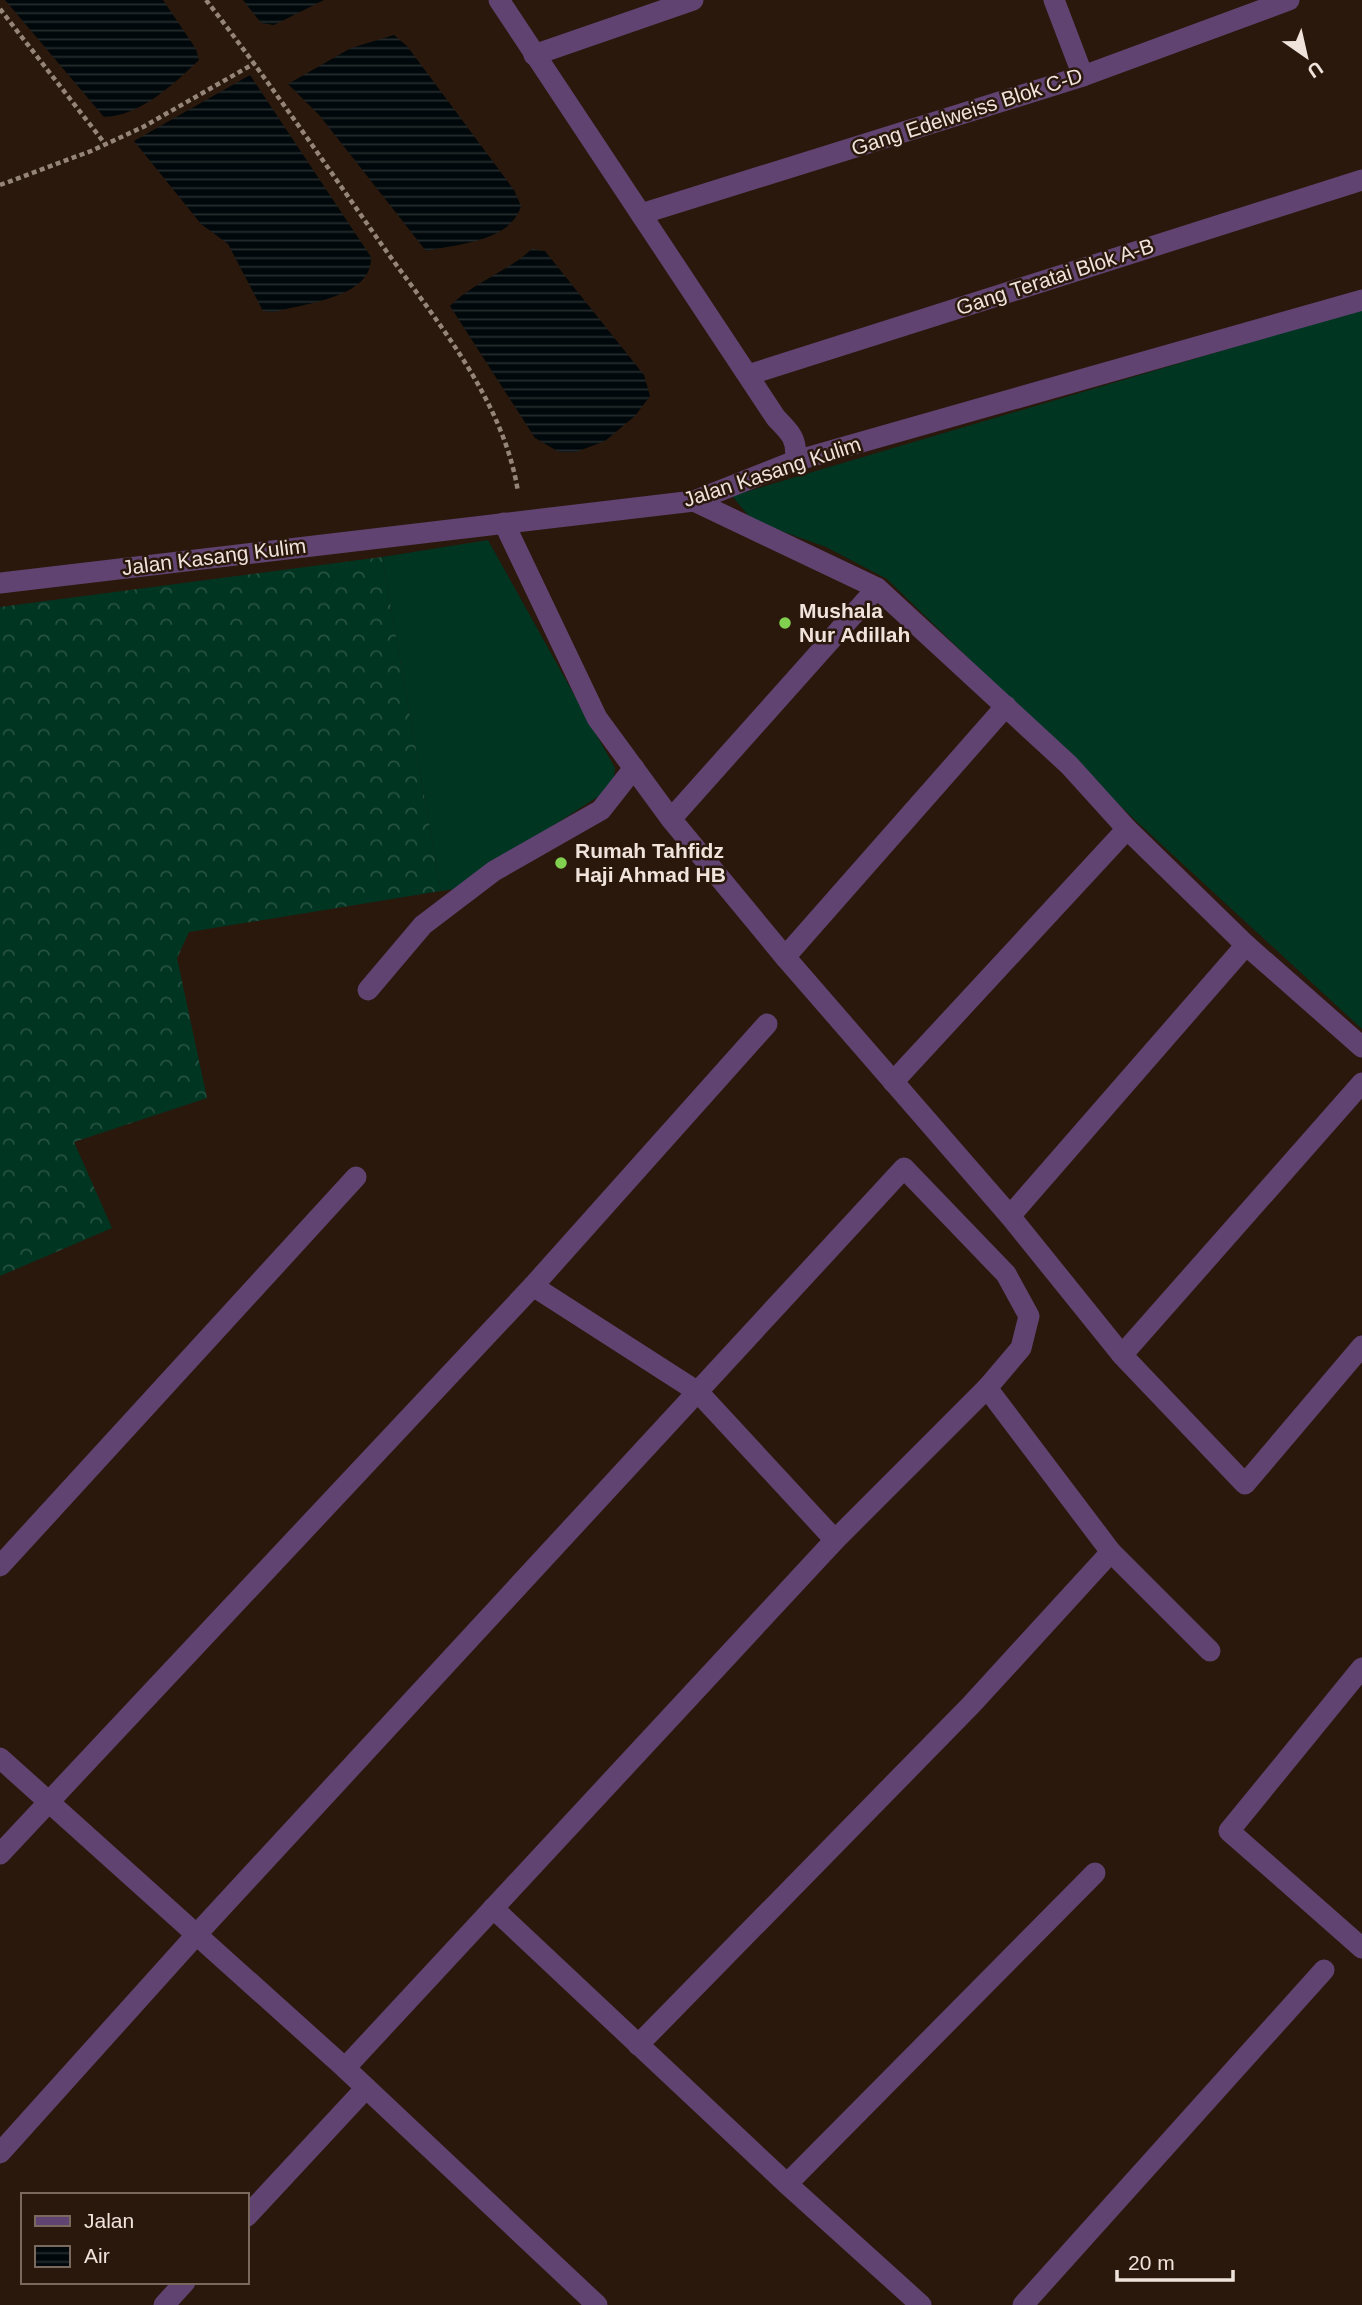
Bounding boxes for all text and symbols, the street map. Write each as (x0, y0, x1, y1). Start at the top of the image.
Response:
north arrow (1271, 21, 1341, 91)
text: U (1304, 57, 1327, 82)
street label: Gang Edelweiss Blok C-D (848, 63, 1085, 160)
street label: Gang Teratai Blok A-B (953, 234, 1156, 319)
street label: Jalan Kasang Kulim (680, 432, 864, 511)
street label: Jalan Kasang Kulim (120, 534, 307, 579)
place label: Mushala Nur Adillah (799, 599, 910, 646)
marker: Mushala Nur Adillah (777, 615, 793, 631)
place label: Rumah Tahfidz Haji Ahmad HB (575, 839, 726, 886)
marker: Rumah Tahfidz Haji Ahmad HB (553, 855, 569, 871)
legend (21, 2193, 248, 2284)
text: Jalan (84, 2209, 134, 2232)
scale bar (1117, 2238, 1232, 2282)
text: Air (84, 2244, 110, 2267)
text: 20 m (1128, 2251, 1175, 2274)

